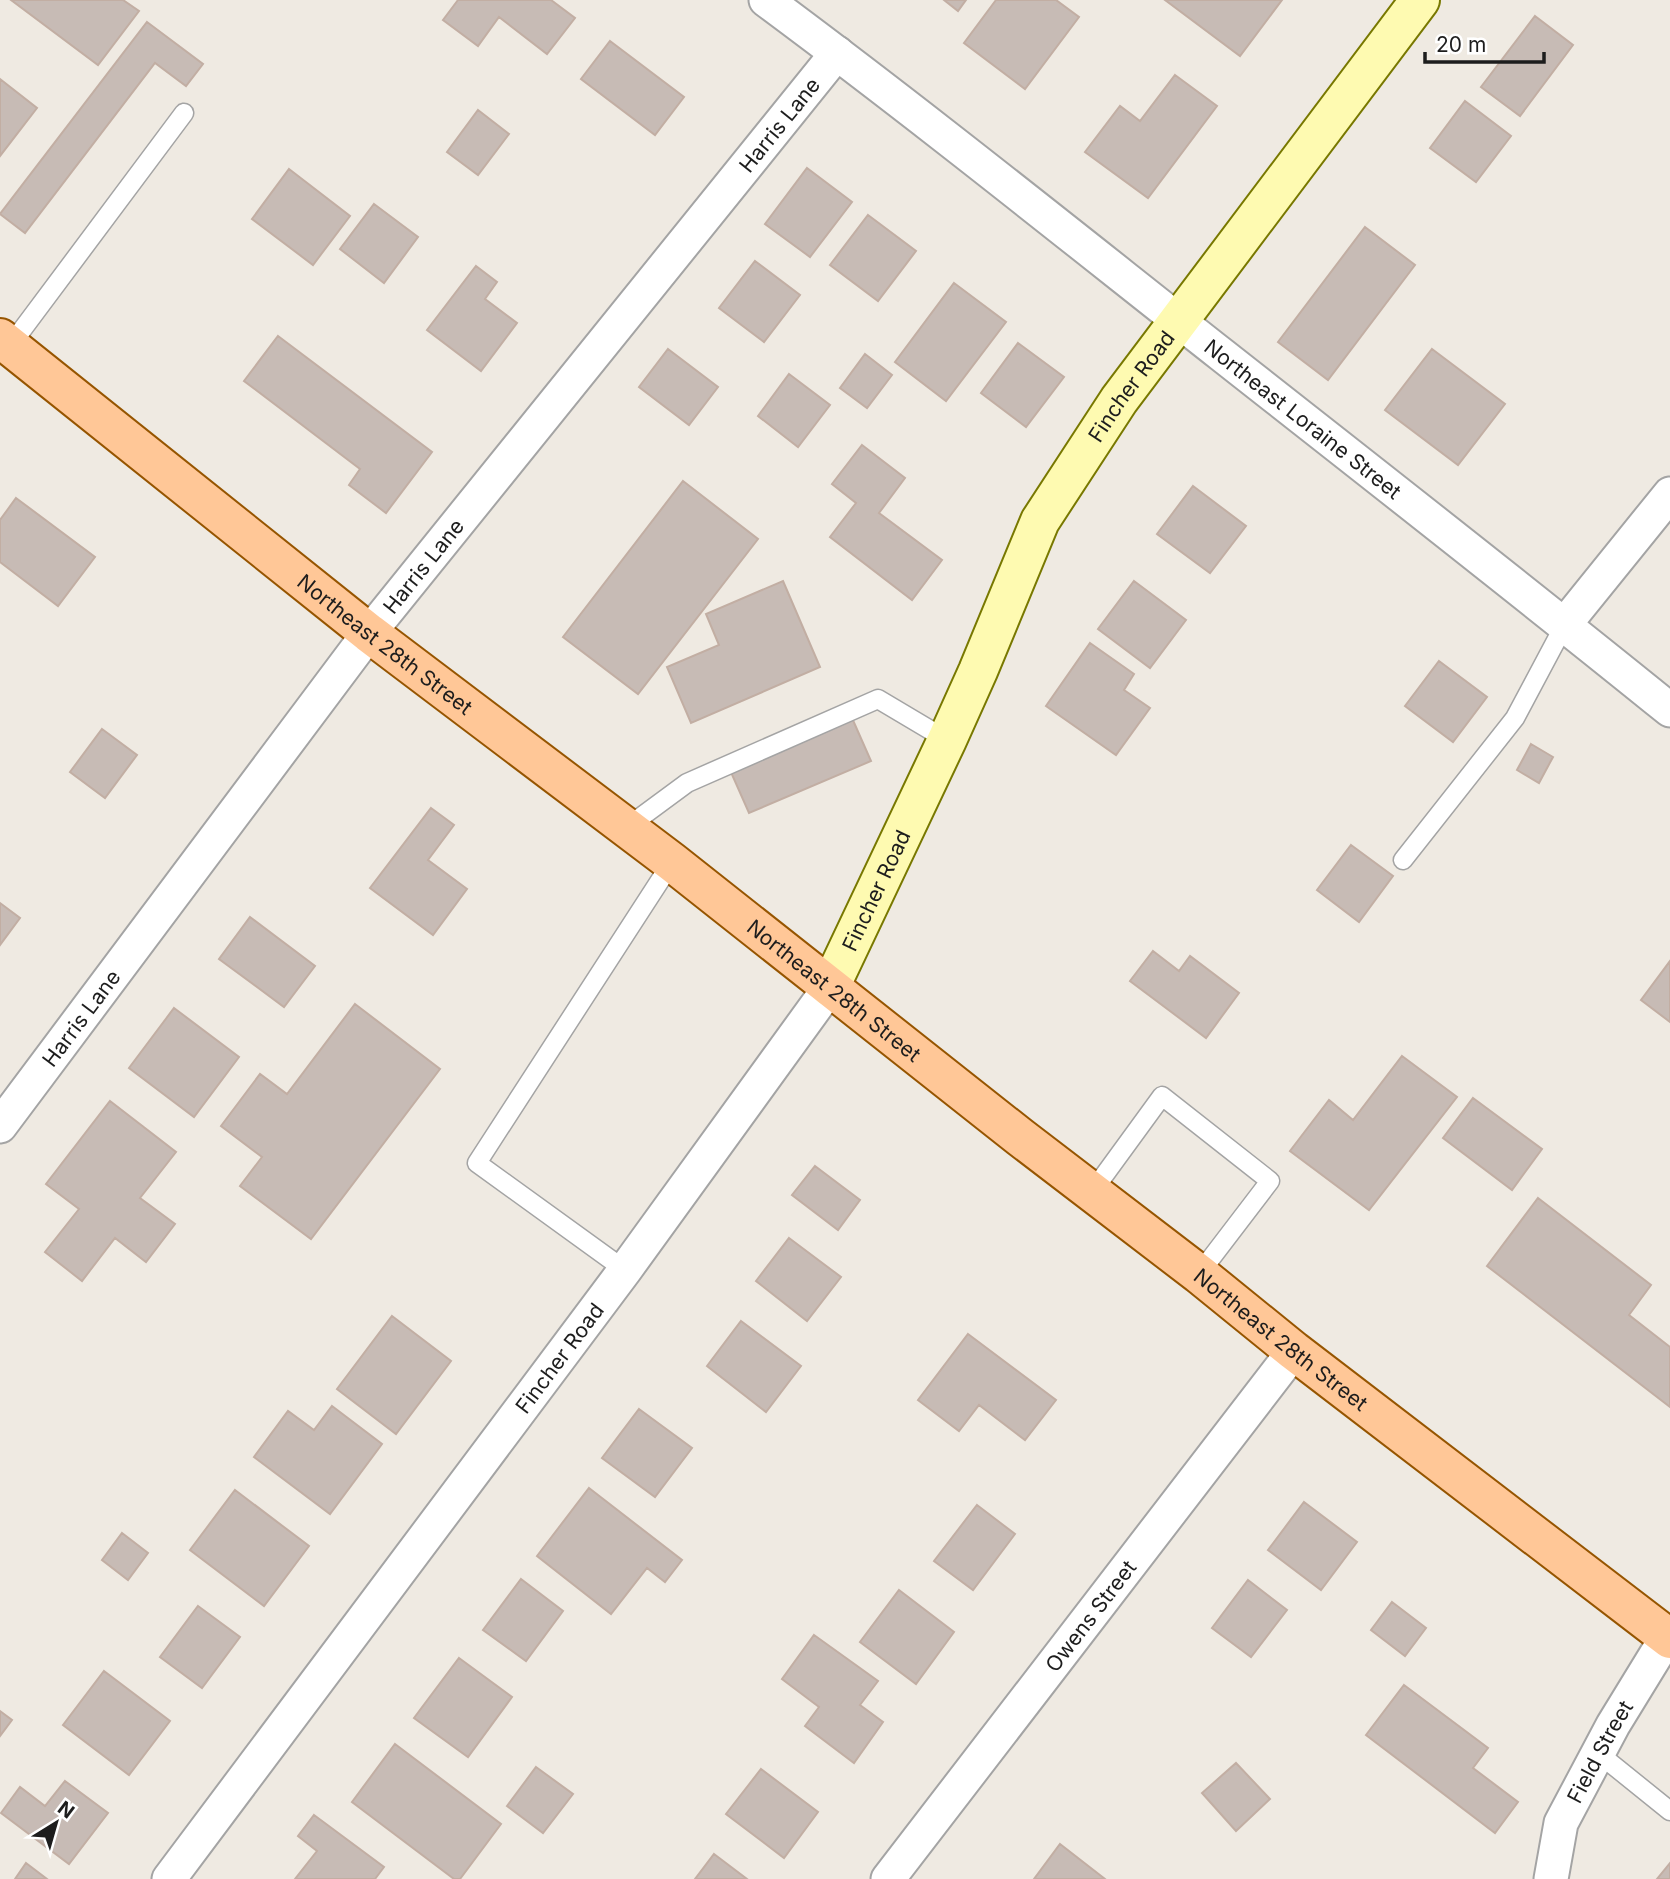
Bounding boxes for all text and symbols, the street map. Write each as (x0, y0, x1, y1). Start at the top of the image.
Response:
scale bar (1425, 21, 1544, 65)
text: 20 m (1436, 32, 1486, 57)
street label: Harris Lane (734, 72, 825, 177)
street label: Fincher Road (1083, 326, 1179, 446)
street label: Northeast Loraine Street (1200, 334, 1407, 504)
street label: Harris Lane (378, 514, 469, 618)
street label: Northeast 28th Street (293, 569, 478, 719)
street label: Fincher Road (836, 826, 915, 955)
street label: Northeast 28th Street (742, 914, 926, 1067)
street label: Harris Lane (37, 965, 125, 1071)
street label: Northeast 28th Street (1189, 1263, 1373, 1416)
street label: Fincher Road (510, 1298, 608, 1418)
street label: Owens Street (1040, 1555, 1141, 1676)
street label: Field Street (1562, 1696, 1638, 1807)
north arrow (21, 1788, 91, 1858)
text: N (53, 1796, 79, 1823)

